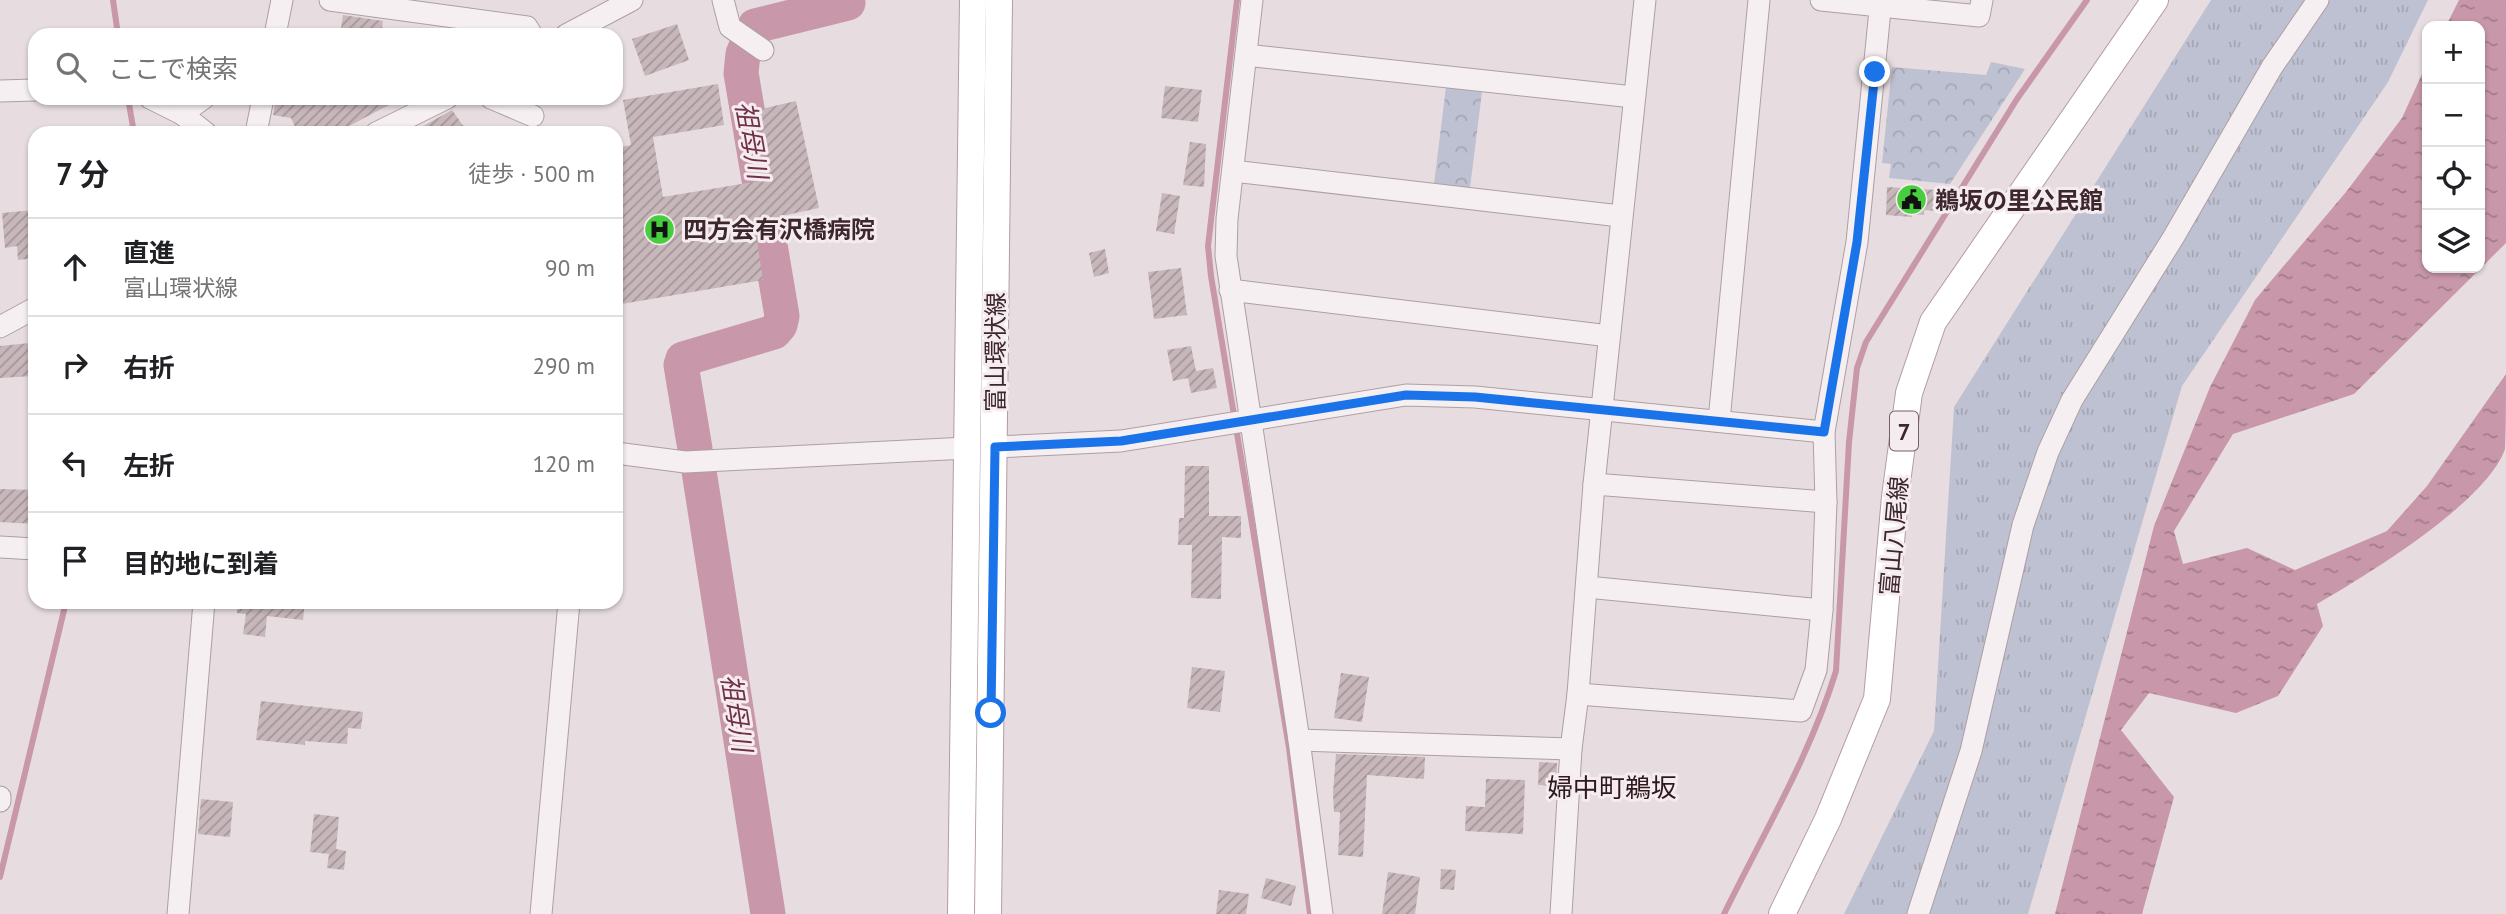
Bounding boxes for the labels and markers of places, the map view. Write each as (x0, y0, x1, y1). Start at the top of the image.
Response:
public building icon: 鵜坂の里公民館 (1895, 183, 1929, 217)
place label: 鵜坂の里公民館 (1935, 185, 2103, 216)
hospital icon: 四方会有沢橋病院 (643, 212, 677, 246)
place label: 四方会有沢橋病院 (683, 214, 875, 245)

